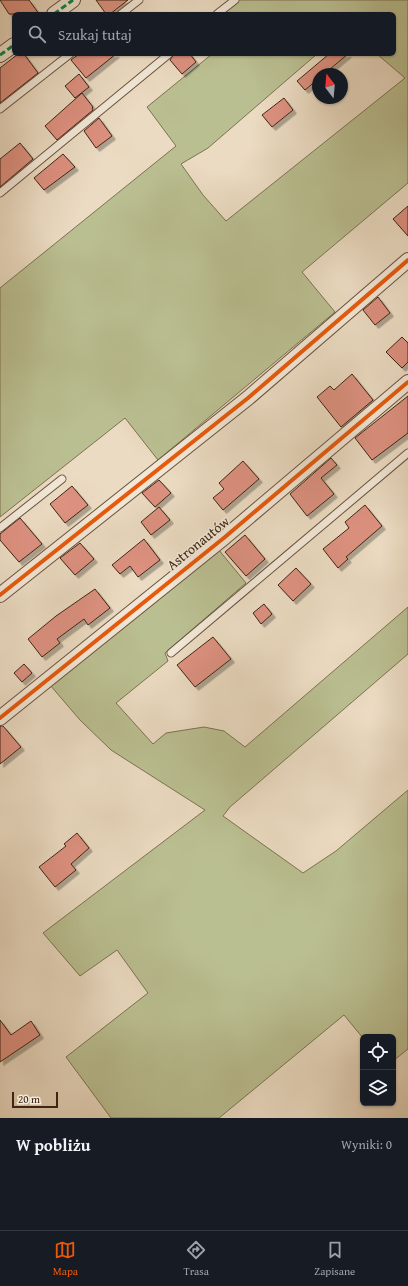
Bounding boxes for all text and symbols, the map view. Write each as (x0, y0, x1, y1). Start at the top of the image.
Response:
search box (12, 12, 396, 56)
icon: search (26, 23, 48, 45)
text: Szukaj tutaj (58, 24, 132, 45)
north arrow (312, 68, 348, 104)
street label: Astronautów (162, 511, 234, 575)
map controls (360, 1034, 396, 1106)
button: locate (360, 1034, 396, 1070)
button: layers (360, 1070, 396, 1106)
scale bar (12, 1090, 58, 1109)
text: 20 m (18, 1091, 40, 1107)
text: W pobliżu (16, 1132, 91, 1157)
text: Wyniki: 0 (341, 1135, 392, 1154)
tab: Mapa (53, 1239, 78, 1279)
tab: Trasa (184, 1239, 209, 1279)
tab: Zapisane (314, 1239, 355, 1279)

